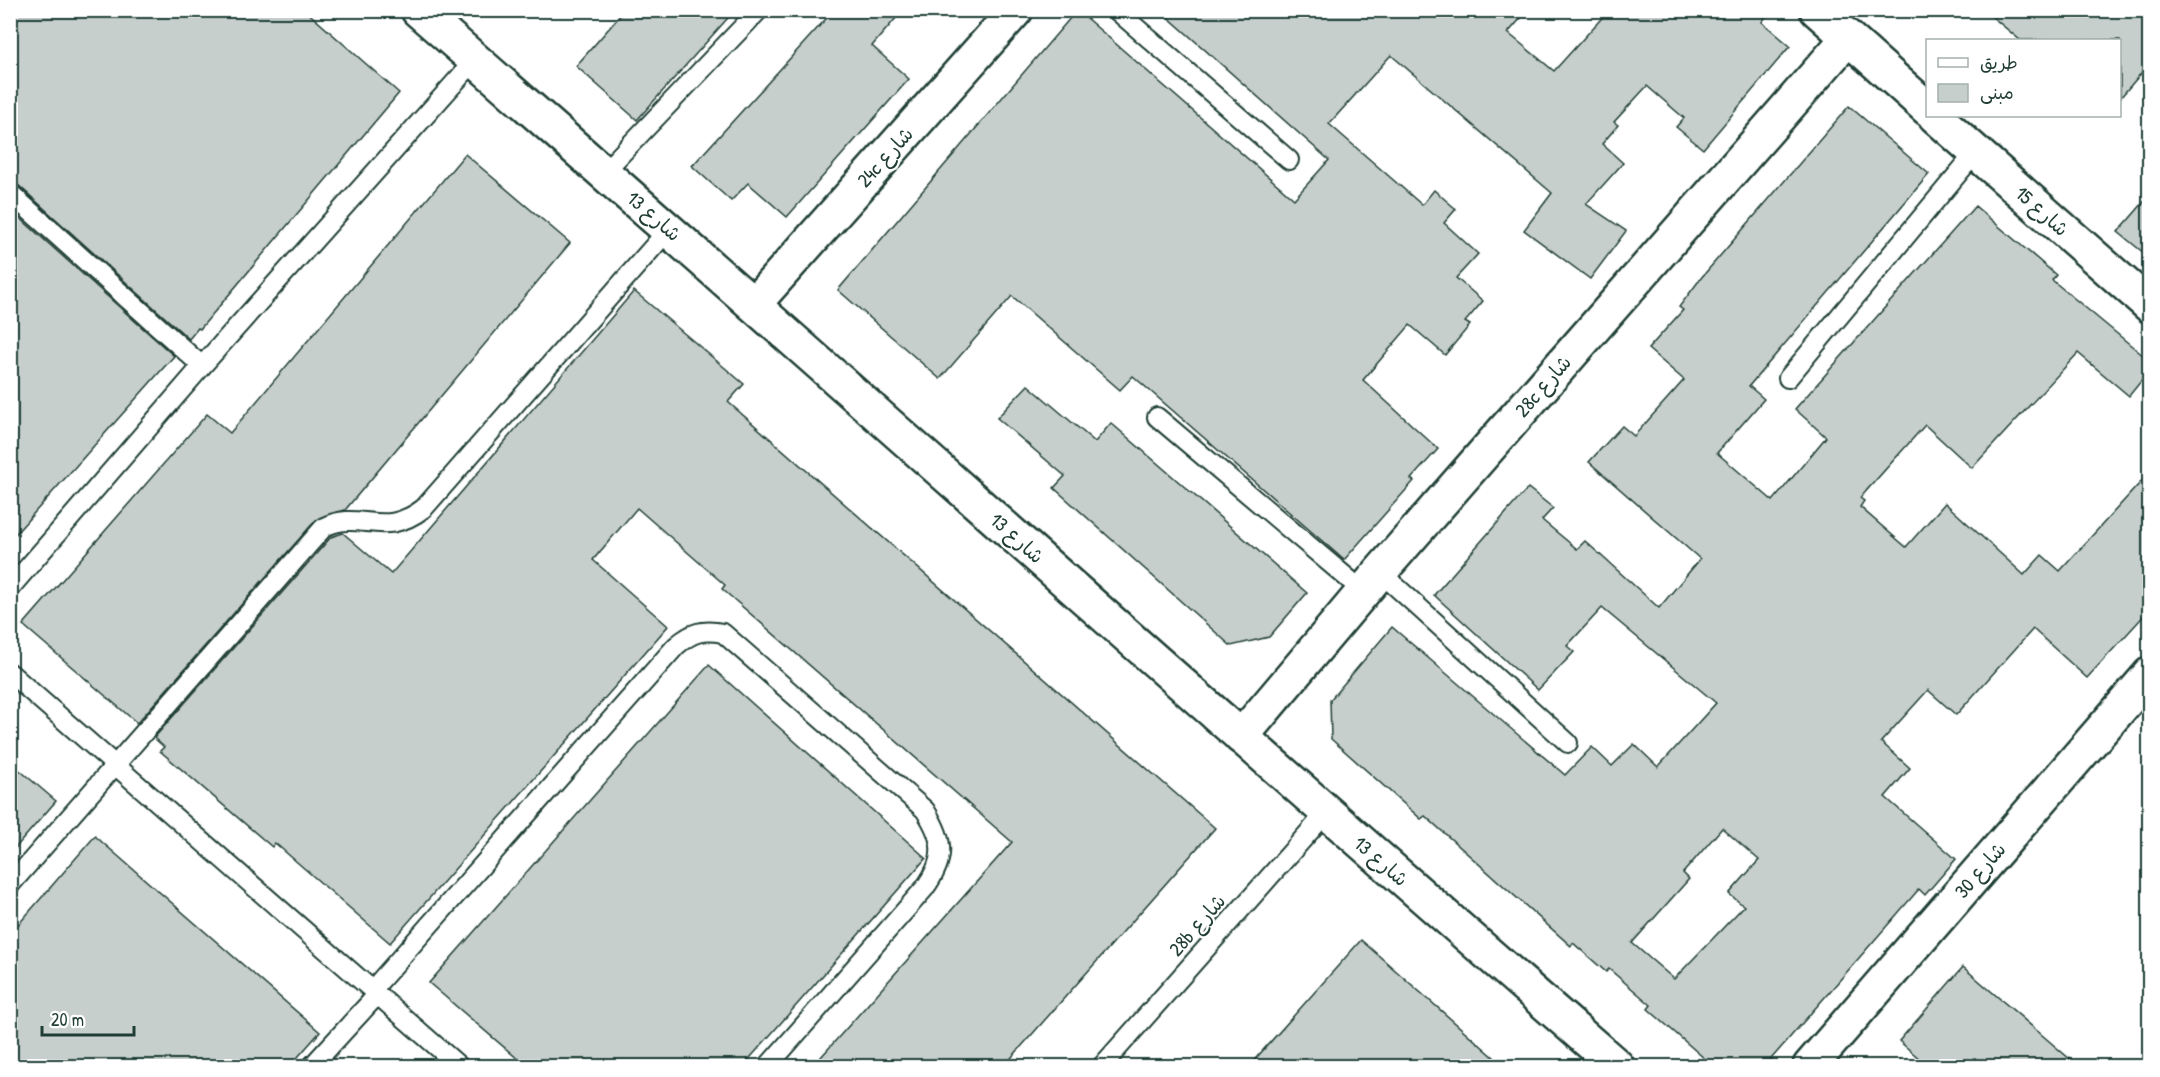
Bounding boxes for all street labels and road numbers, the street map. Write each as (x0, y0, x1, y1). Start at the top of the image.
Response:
street label: 24c شارع (850, 121, 920, 193)
street label: شارع 15 (2009, 179, 2075, 243)
street label: شارع 13 (621, 184, 687, 248)
street label: 28c شارع (1508, 349, 1578, 423)
street label: شارع 13 (984, 506, 1050, 570)
street label: شارع 13 (1348, 829, 1414, 893)
street label: شارع 30 (1948, 836, 2012, 904)
street label: 28b شارع (1162, 888, 1232, 962)

